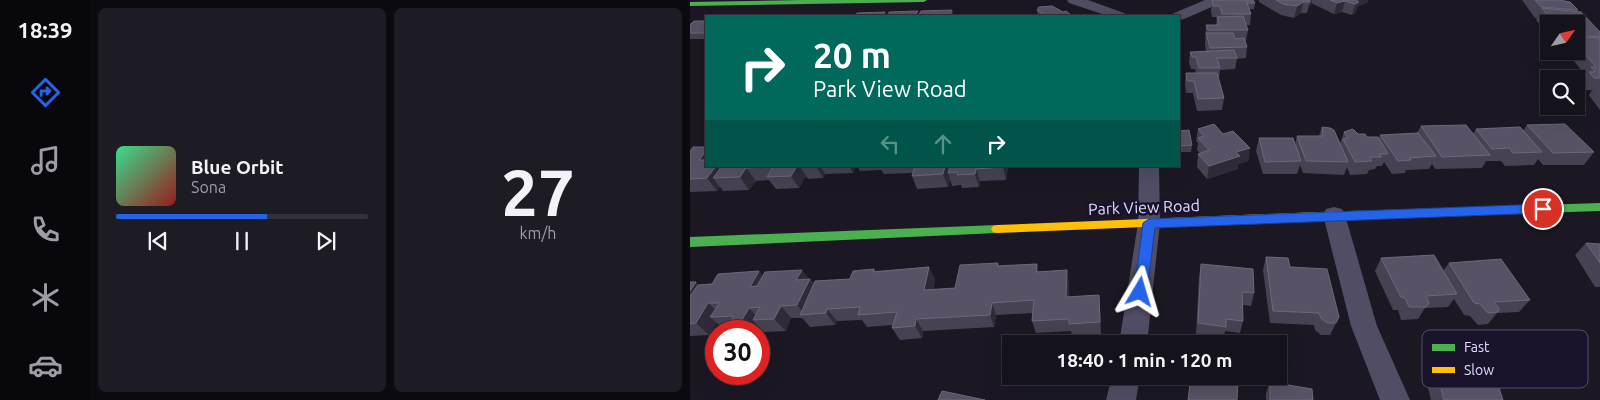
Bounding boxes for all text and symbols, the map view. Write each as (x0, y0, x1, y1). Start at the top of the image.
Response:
north arrow (1540, 15, 1585, 60)
map controls (1540, 15, 1585, 115)
text: 18:39 (17, 17, 73, 42)
icon: right (730, 35, 795, 100)
text: 20 m (813, 35, 891, 75)
button: search (1540, 70, 1585, 115)
icon: directions (28, 75, 63, 110)
text: Park View Road (813, 76, 967, 101)
icon: left (876, 130, 904, 158)
icon: ahead (929, 130, 957, 158)
icon: right (982, 130, 1010, 158)
icon: music (28, 143, 63, 178)
text: 27 (501, 155, 575, 228)
text: Blue Orbit (191, 156, 284, 178)
text: Sona (191, 178, 226, 196)
pin (1522, 188, 1564, 230)
icon: arrive (1529, 195, 1557, 223)
street label: Park View Road (1088, 196, 1200, 218)
icon: phone (28, 212, 63, 247)
text: km/h (520, 224, 556, 242)
icon: previous (144, 227, 172, 255)
icon: pause (228, 227, 256, 255)
icon: next (312, 227, 340, 255)
position arrow (1113, 265, 1165, 317)
icon: climate (28, 280, 63, 315)
speed limit sign: 30 (705, 320, 770, 385)
legend (1422, 330, 1588, 388)
text: Fast (1464, 339, 1490, 355)
icon: car (28, 348, 63, 383)
text: 18:40 · 1 min · 120 m (1057, 349, 1232, 371)
text: Slow (1464, 362, 1494, 378)

